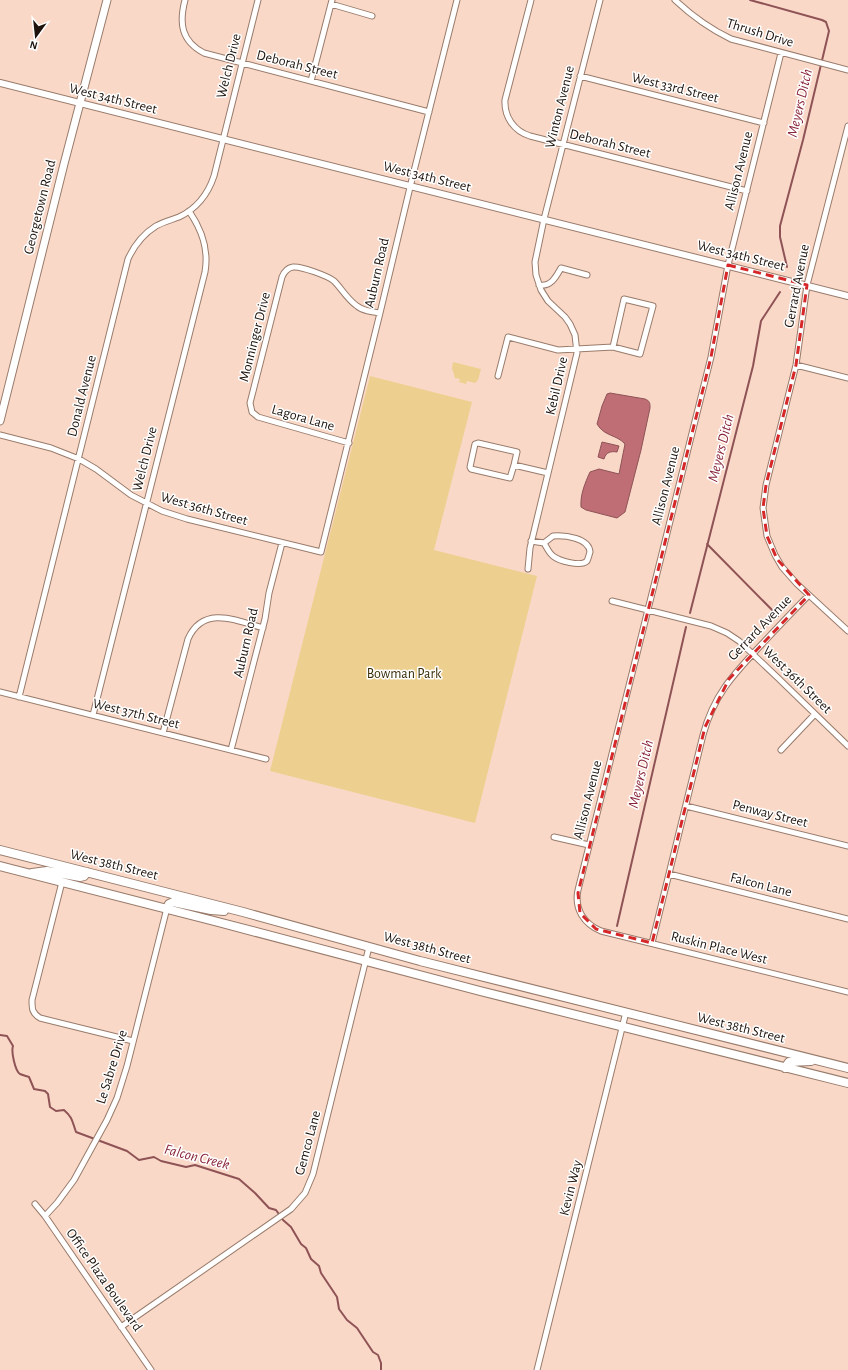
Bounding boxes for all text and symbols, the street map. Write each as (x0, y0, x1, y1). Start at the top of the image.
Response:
north arrow (16, 16, 56, 56)
street label: Thrush Drive (725, 16, 795, 50)
street label: Welch Drive (214, 32, 244, 100)
text: N (28, 39, 39, 51)
street label: Deborah Street (255, 48, 339, 82)
street label: Winton Avenue (543, 64, 577, 150)
water label: Meyers Ditch (785, 67, 815, 139)
street label: West 33rd Street (630, 70, 720, 106)
street label: West 34th Street (68, 81, 159, 117)
street label: Deborah Street (568, 127, 652, 161)
street label: Allison Avenue (722, 130, 756, 212)
street label: Georgetown Road (21, 158, 59, 256)
street label: West 34th Street (382, 159, 473, 195)
street label: Auburn Road (362, 237, 392, 309)
street label: West 34th Street (696, 238, 787, 274)
street label: Gerrard Avenue (782, 243, 812, 329)
street label: Monninger Drive (237, 291, 273, 383)
street label: Donald Avenue (65, 354, 99, 438)
street label: Kebil Drive (544, 356, 570, 416)
street label: Lagora Lane (270, 402, 336, 434)
water label: Meyers Ditch (705, 412, 737, 484)
street label: Welch Drive (130, 425, 160, 493)
street label: Allison Avenue (649, 445, 683, 527)
street label: West 36th Street (159, 490, 250, 528)
street label: Gerrard Avenue (726, 593, 794, 663)
street label: Auburn Road (231, 607, 261, 679)
street label: West 36th Street (760, 644, 834, 717)
park label: Bowman Park (367, 667, 442, 681)
street label: West 37th Street (91, 696, 181, 732)
water label: Meyers Ditch (626, 738, 656, 810)
street label: Allison Avenue (571, 759, 605, 841)
street label: Penway Street (731, 798, 809, 830)
street label: West 38th Street (69, 847, 160, 883)
street label: Falcon Lane (729, 871, 793, 899)
street label: Ruskin Place West (670, 929, 769, 967)
street label: West 38th Street (382, 930, 473, 967)
street label: West 38th Street (696, 1010, 787, 1046)
street label: Le Sabre Drive (94, 1028, 130, 1106)
street label: Gemco Lane (293, 1109, 323, 1177)
water label: Falcon Creek (163, 1142, 231, 1172)
street label: Kevin Way (557, 1159, 585, 1217)
street label: Office Plaza Boulevard (63, 1226, 145, 1334)

